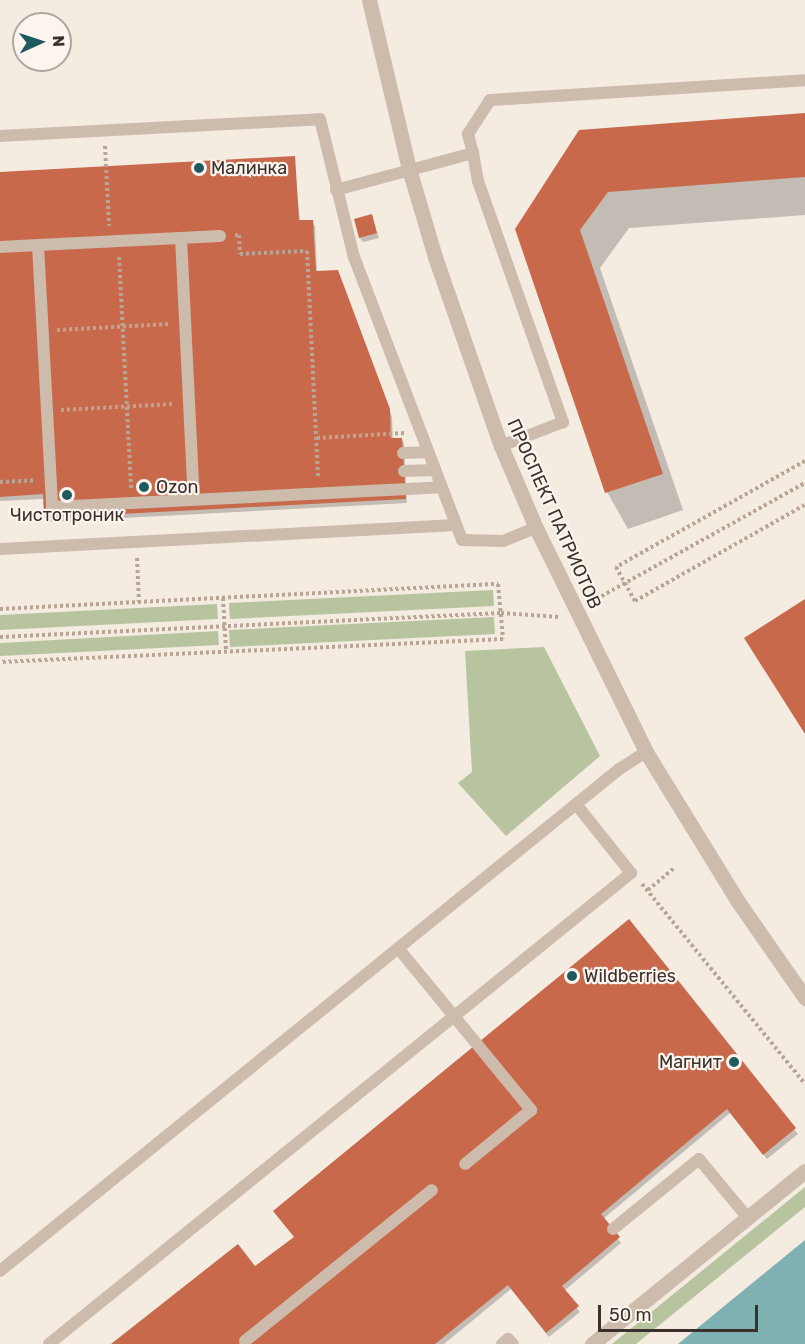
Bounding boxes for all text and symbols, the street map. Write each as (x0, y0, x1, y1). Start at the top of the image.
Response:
north arrow (12, 12, 72, 72)
text: N (49, 35, 68, 47)
place label: Малинка (211, 157, 287, 179)
marker: Малинка (192, 161, 206, 175)
street label: ПРОСПЕКТ ПАТРИОТОВ (502, 416, 606, 612)
place label: Ozon (156, 476, 198, 498)
marker: Ozon (137, 480, 151, 494)
marker: Чистотроник (60, 488, 74, 502)
place label: Чистотроник (10, 504, 124, 526)
place label: Wildberries (584, 965, 676, 987)
marker: Wildberries (565, 969, 579, 983)
place label: Магнит (659, 1051, 722, 1073)
marker: Магнит (727, 1055, 741, 1069)
scale bar (601, 1293, 762, 1331)
text: 50 m (609, 1304, 652, 1326)

